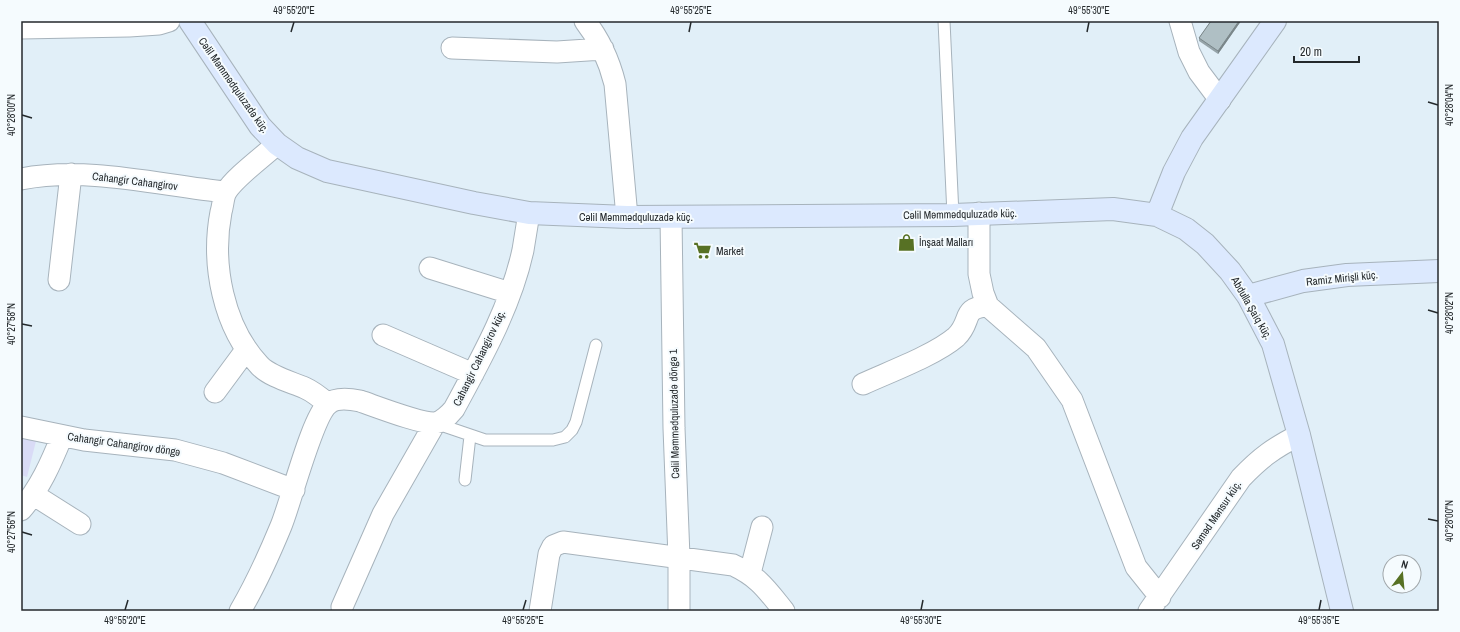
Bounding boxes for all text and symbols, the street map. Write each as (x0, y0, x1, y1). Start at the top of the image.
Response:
text: 49°55'20"E (273, 4, 315, 17)
text: 49°55'25"E (670, 4, 712, 17)
text: 49°55'30"E (1068, 4, 1110, 17)
street label: Cəlil Məmmədquluzadə küç. (196, 34, 272, 136)
scale bar (1294, 38, 1359, 64)
text: 20 m (1300, 44, 1322, 60)
text: 40°28'04"N (1443, 84, 1456, 126)
text: 40°28'00"N (5, 94, 18, 136)
street label: Cahangir Cahangirov (91, 169, 179, 193)
street label: Cəlil Məmmədquluzadə küç. (903, 206, 1017, 222)
street label: Cəlil Məmmədquluzadə küç. (579, 210, 693, 224)
shop icon: İnşaat Malları (896, 232, 916, 252)
place label: İnşaat Malları (919, 235, 973, 249)
supermarket icon: Market (693, 241, 713, 261)
place label: Market (716, 244, 744, 258)
street label: Ramiz Mirişli küç. (1305, 267, 1379, 289)
street label: Abdulla Şaiq küç. (1228, 273, 1276, 342)
text: 40°28'02"N (1443, 292, 1456, 334)
text: 40°27'58"N (5, 303, 18, 345)
street label: Cahangir Cahangirov küç. (450, 308, 508, 408)
street label: Cəlil Məmmədquluzadə döngə 1 (666, 349, 682, 479)
street label: Cahangir Cahangirov döngə (67, 429, 181, 459)
street label: Səməd Mənsur küç. (1188, 478, 1244, 552)
text: 40°28'00"N (1443, 500, 1456, 542)
text: 40°27'56"N (5, 511, 18, 553)
north arrow (1382, 554, 1422, 594)
text: N (1400, 557, 1410, 572)
text: 49°55'20"E (104, 614, 146, 627)
text: 49°55'25"E (502, 614, 544, 627)
text: 49°55'30"E (900, 614, 942, 627)
text: 49°55'35"E (1298, 614, 1340, 627)

